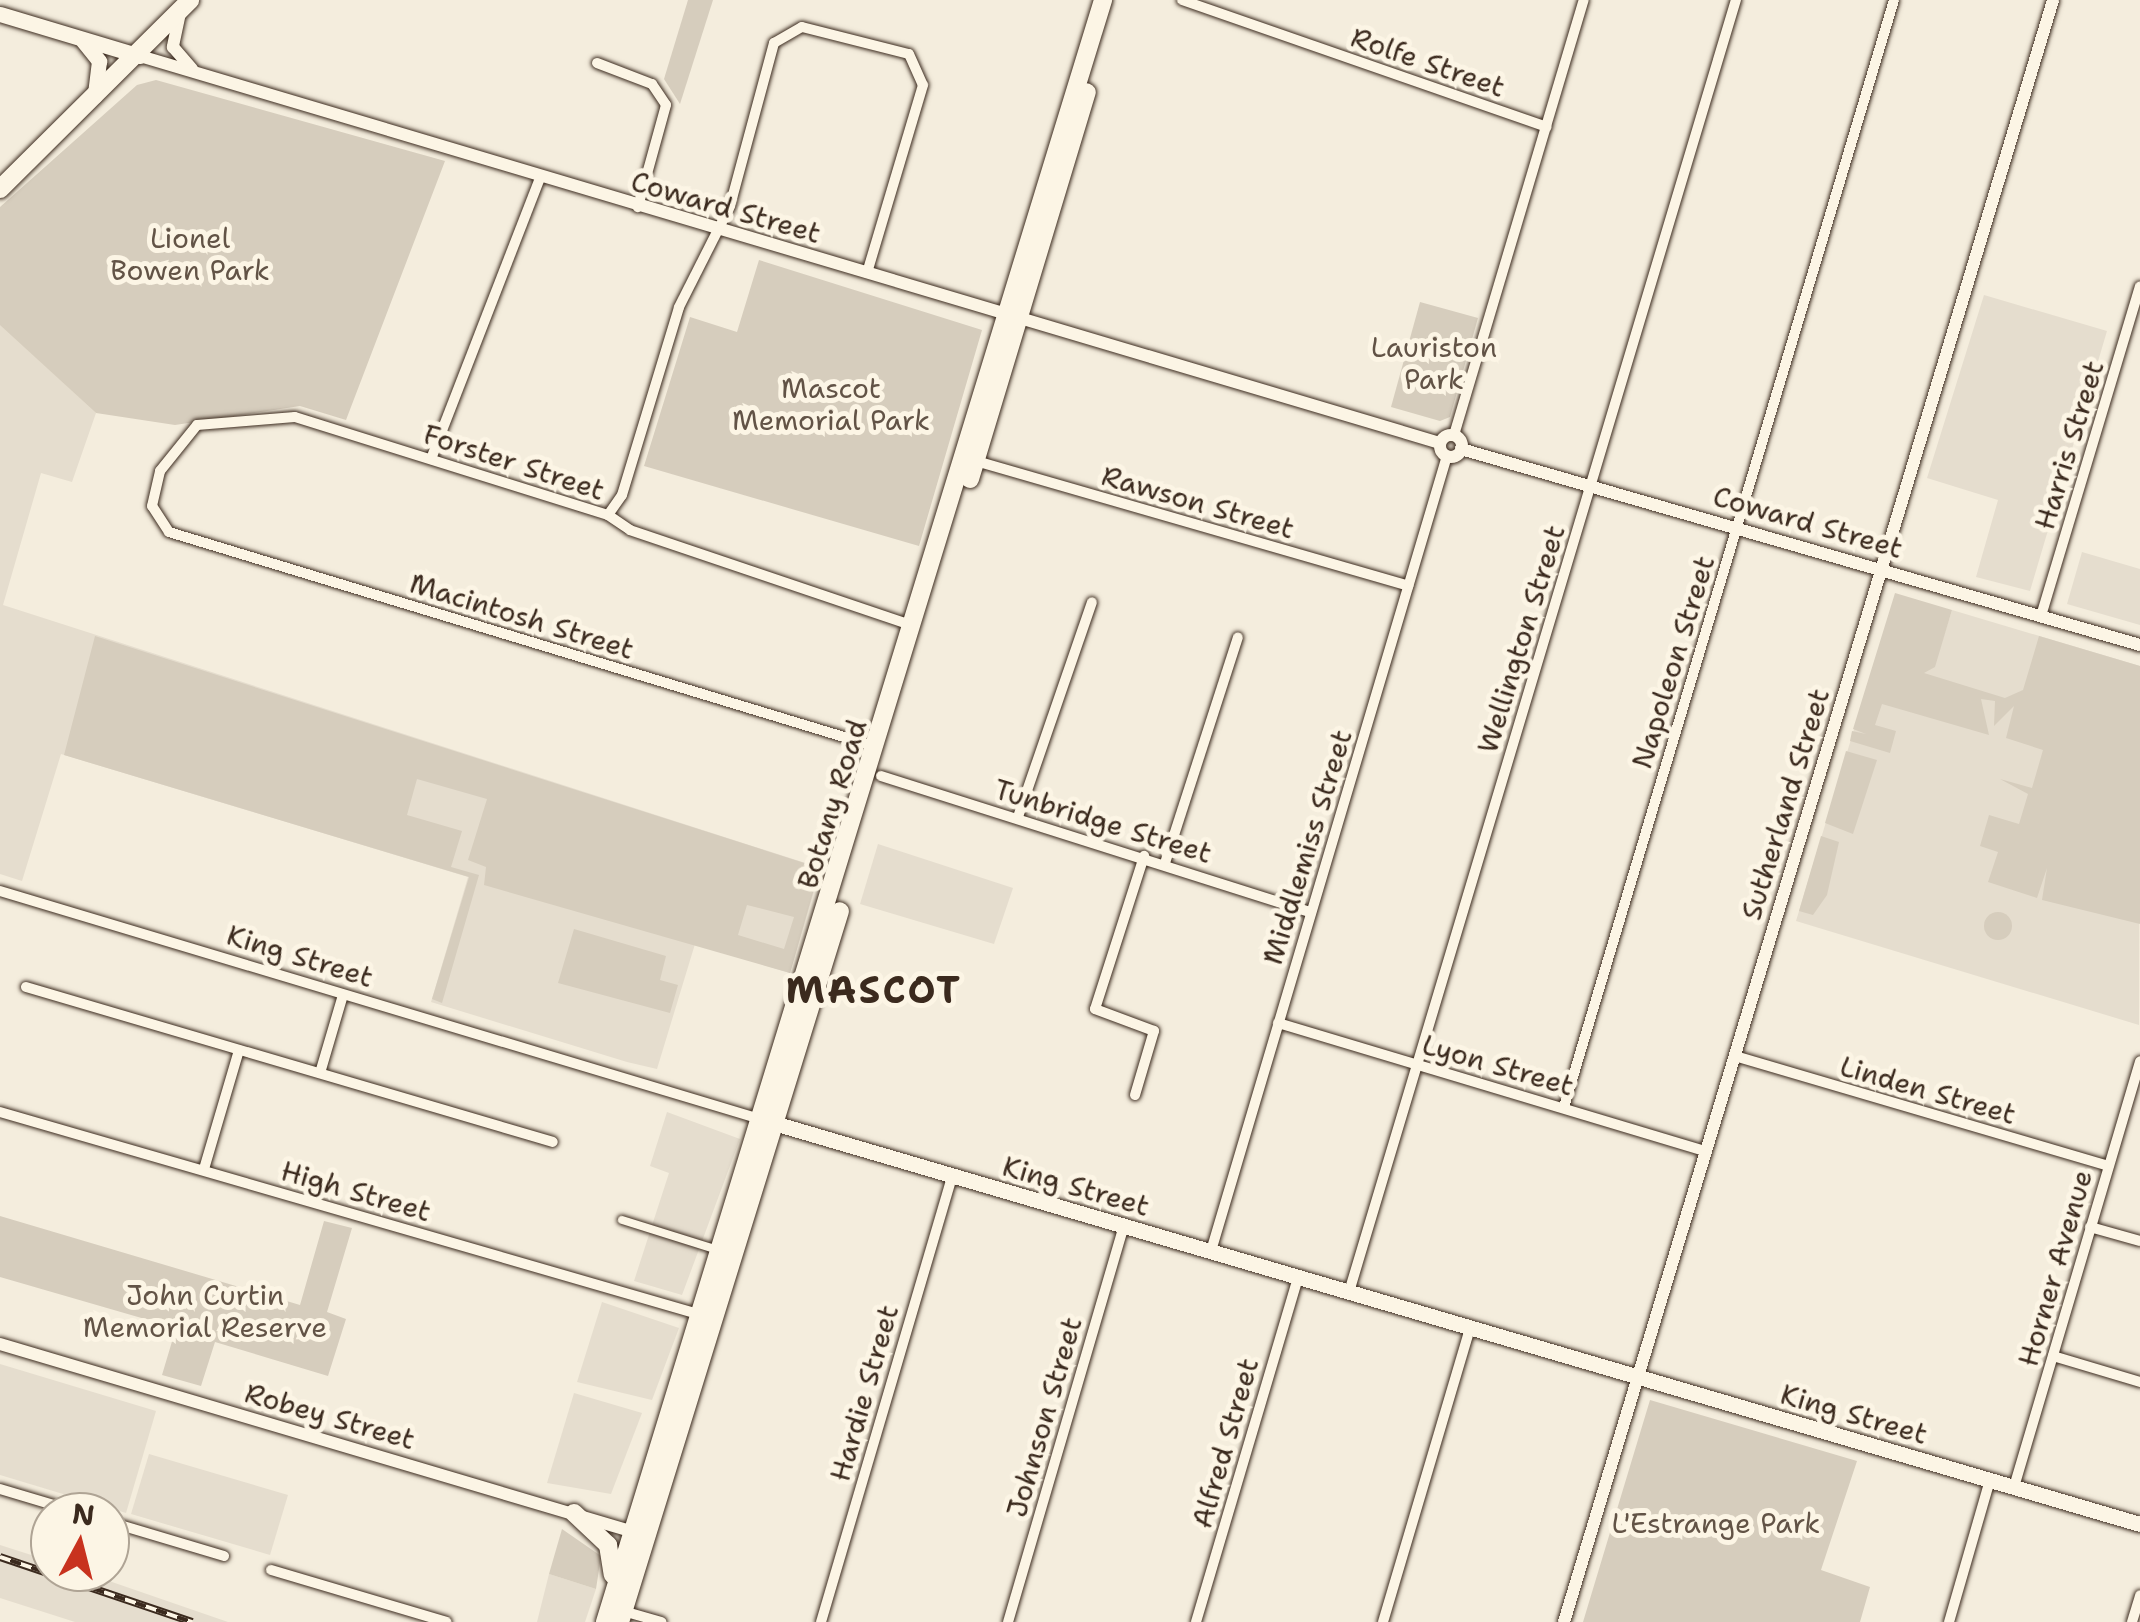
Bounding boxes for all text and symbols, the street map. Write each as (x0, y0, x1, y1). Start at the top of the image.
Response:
street label: Rolfe Street (1347, 20, 1509, 104)
street label: Coward Street (627, 164, 825, 250)
park label: Lionel Bowen Park (110, 221, 270, 287)
park label: Lauriston Park (1371, 330, 1497, 396)
street label: Harris Street (2027, 356, 2111, 534)
park label: Mascot Memorial Park (732, 371, 930, 437)
street label: Forster Street (419, 417, 609, 507)
street label: Rawson Street (1098, 458, 1298, 546)
street label: Coward Street (1709, 479, 1907, 565)
street label: Wellington Street (1470, 521, 1572, 757)
street label: Napoleon Street (1625, 552, 1721, 772)
street label: Macintosh Street (406, 566, 638, 666)
street label: Sutherland Street (1734, 684, 1836, 924)
street label: Botany Road (790, 715, 874, 893)
street label: Middlemiss Street (1255, 726, 1359, 968)
street label: Tunbridge Street (990, 772, 1216, 870)
street label: King Street (223, 918, 377, 994)
district label: MASCOT (786, 967, 962, 1013)
street label: Lyon Street (1418, 1027, 1578, 1103)
street label: Linden Street (1836, 1049, 2020, 1131)
street label: King Street (999, 1149, 1153, 1223)
street label: High Street (277, 1154, 435, 1228)
street label: Horner Avenue (2011, 1166, 2099, 1370)
park label: John Curtin Memorial Reserve (83, 1278, 327, 1344)
street label: Hardie Street (823, 1301, 905, 1485)
street label: Johnson Street (999, 1313, 1089, 1521)
street label: Alfred Street (1185, 1354, 1265, 1532)
street label: Robey Street (241, 1376, 419, 1456)
street label: King Street (1777, 1377, 1931, 1451)
north arrow (30, 1492, 130, 1592)
text: N (70, 1494, 97, 1534)
park label: L'Estrange Park (1612, 1506, 1820, 1540)

